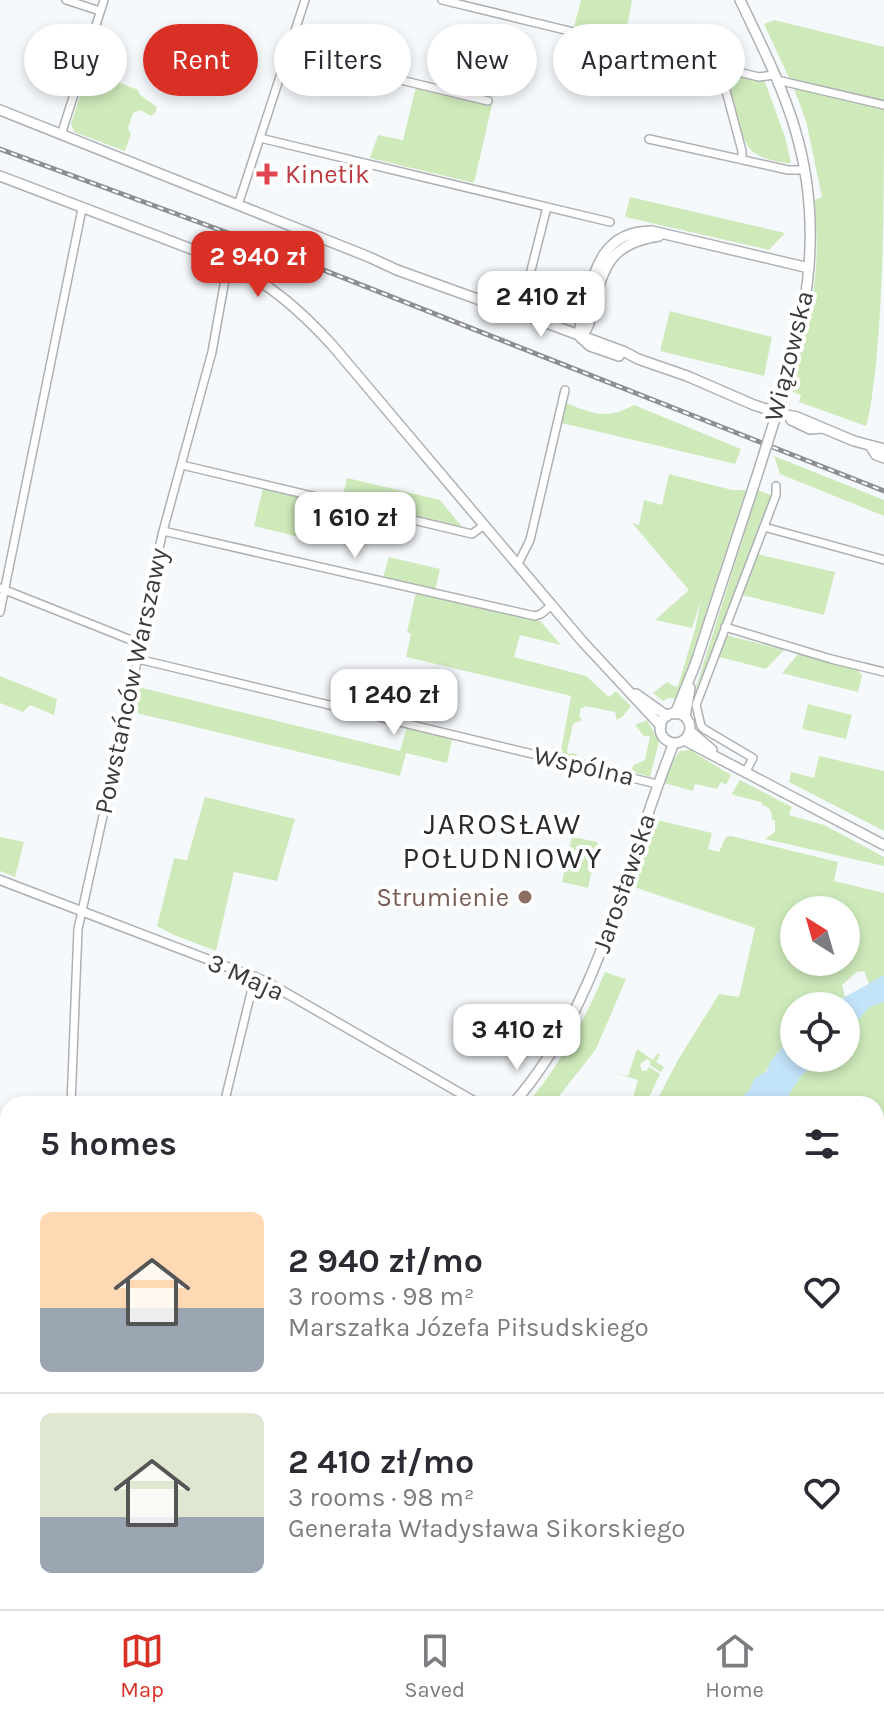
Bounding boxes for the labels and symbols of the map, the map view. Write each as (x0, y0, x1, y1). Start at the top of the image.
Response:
place label: Kinetik (285, 159, 370, 190)
marker: Kinetik (256, 163, 278, 185)
pin: 2 940 zł (175, 231, 341, 299)
pin: 2 410 zł (458, 271, 624, 339)
street label: Wiązowska (758, 288, 820, 424)
pin: 1 610 zł (272, 492, 438, 560)
street label: Powstańców Warszawy (88, 545, 174, 817)
pin: 1 240 zł (311, 669, 477, 737)
street label: Wspólna (531, 739, 637, 793)
district label: JAROSŁAW POŁUDNIOWY (403, 806, 603, 876)
street label: Jarosławska (586, 809, 662, 957)
place label: Strumienie (376, 882, 509, 913)
marker: Strumienie (516, 888, 534, 906)
north arrow (780, 896, 860, 976)
street label: 3 Maja (203, 947, 289, 1007)
pin: 3 410 zł (434, 1004, 600, 1072)

